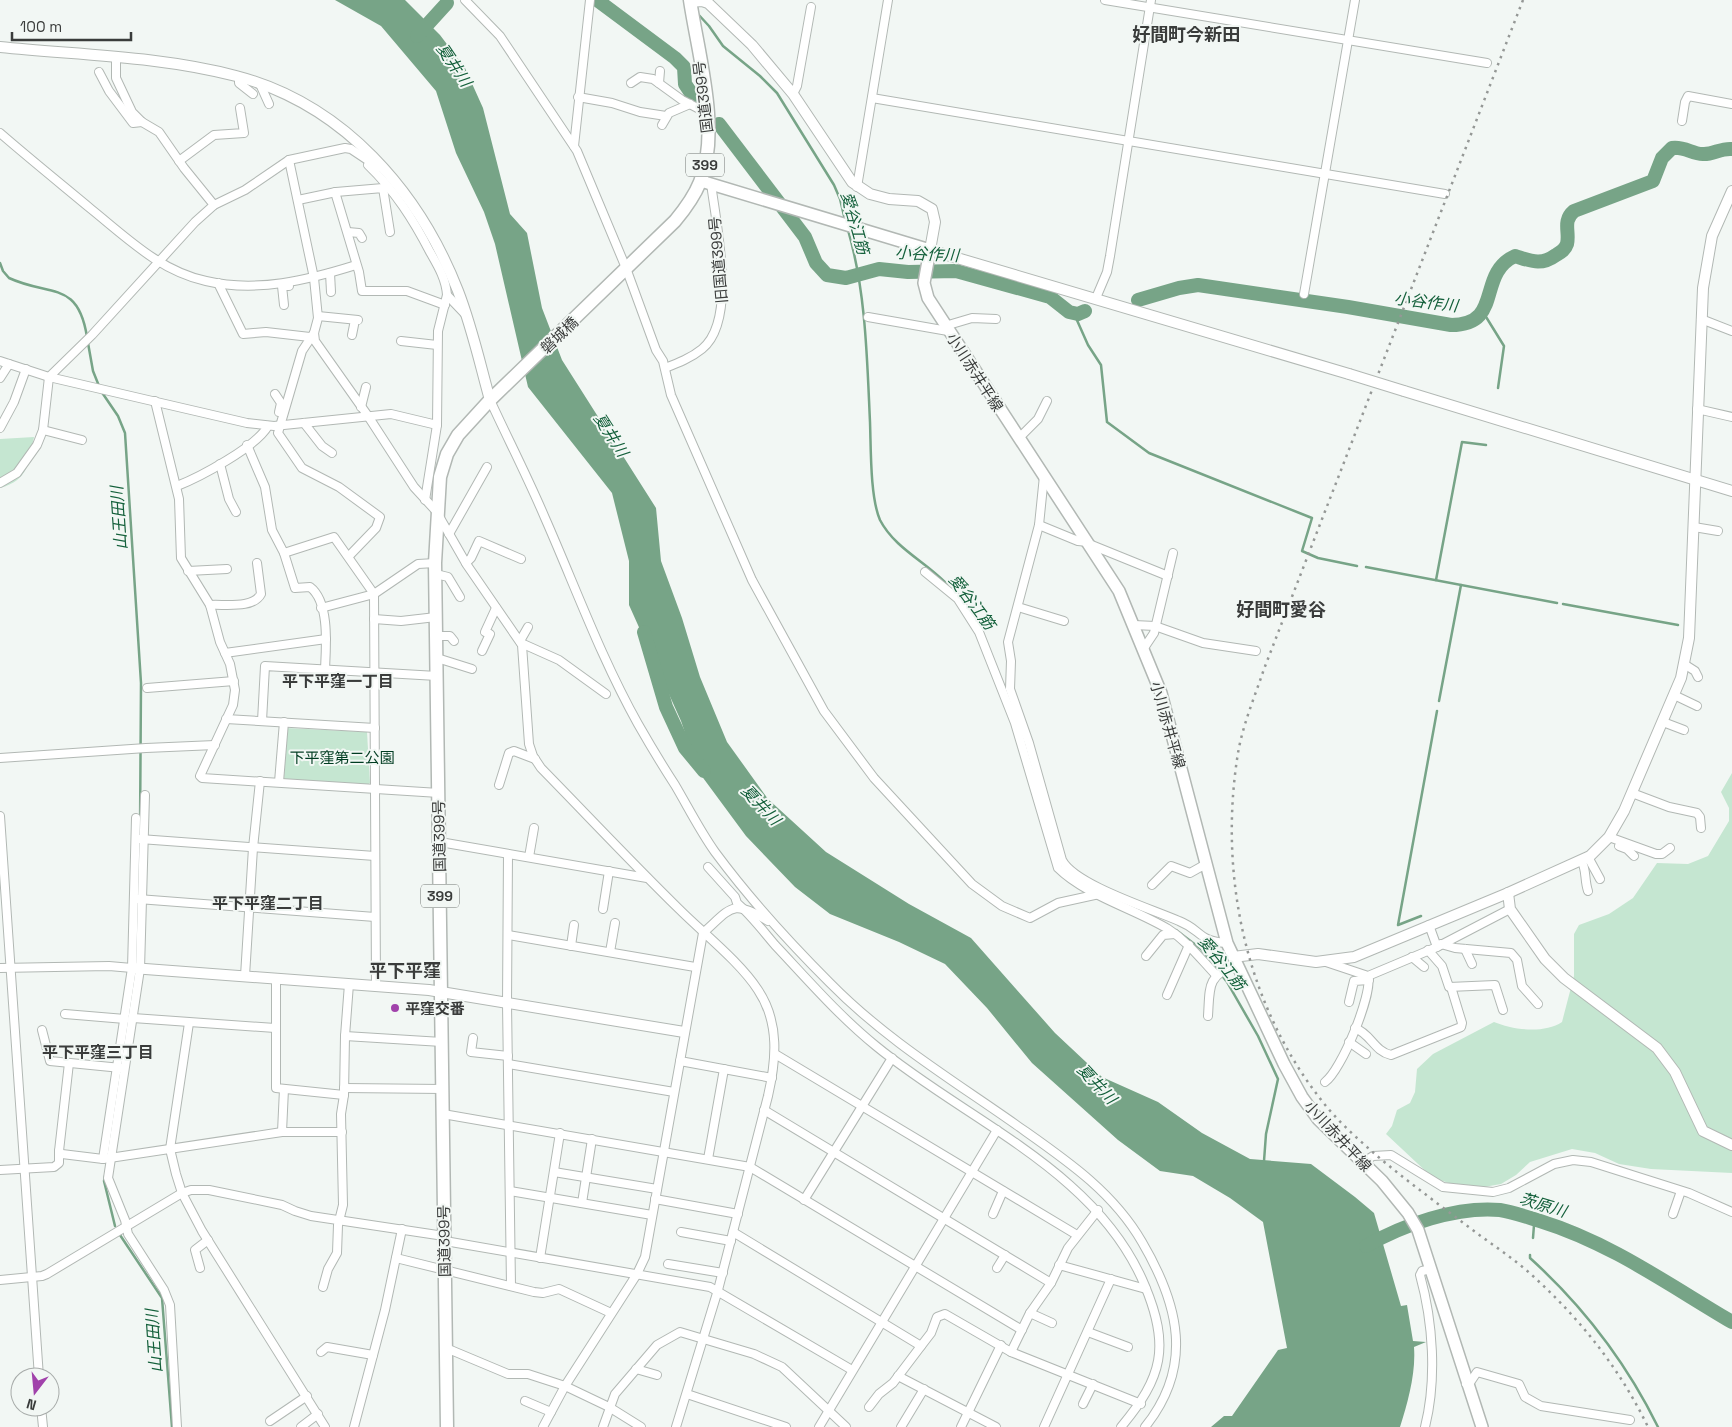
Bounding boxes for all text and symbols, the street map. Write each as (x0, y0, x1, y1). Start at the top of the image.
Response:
scale bar (12, 10, 131, 42)
text: 100 m (20, 17, 62, 36)
district label: 好間町今新田 (1132, 23, 1240, 46)
water label: 夏井川 (432, 39, 477, 92)
street label: 国道399号 (689, 60, 717, 134)
road number: 399 (686, 154, 724, 176)
water label: 愛谷江筋 (836, 189, 875, 260)
street label: 旧国道399号 (705, 216, 731, 304)
water label: 小谷作川 (894, 242, 961, 266)
water label: 小谷作川 (1393, 288, 1461, 317)
street label: 磐城橋 (536, 313, 582, 357)
street label: 小川赤井平線 (943, 329, 1007, 415)
water label: 夏井川 (589, 409, 634, 463)
water label: 山王田川 (106, 483, 132, 551)
water label: 愛谷江筋 (944, 570, 1001, 636)
district label: 好間町愛谷 (1236, 598, 1326, 621)
district label: 平下平窪一丁目 (282, 671, 394, 692)
street label: 小川赤井平線 (1146, 679, 1190, 771)
park label: 下平窪第二公園 (289, 748, 395, 767)
water label: 夏井川 (737, 780, 786, 831)
street label: 国道399号 (429, 800, 449, 872)
road number: 399 (421, 884, 459, 908)
district label: 平下平窪二丁目 (212, 893, 324, 914)
water label: 愛谷江筋 (1194, 932, 1252, 997)
district label: 平下平窪 (369, 959, 441, 982)
place label: 平窪交番 (405, 999, 465, 1018)
marker: 平窪交番 (389, 1002, 401, 1014)
district label: 平下平窪三丁目 (42, 1042, 154, 1063)
water label: 夏井川 (1073, 1059, 1122, 1110)
street label: 小川赤井平線 (1300, 1097, 1376, 1175)
water label: 茨原川 (1517, 1188, 1571, 1223)
street label: 国道399号 (434, 1205, 454, 1277)
water label: 山王田川 (141, 1306, 167, 1374)
north arrow (10, 1367, 60, 1417)
text: N (24, 1395, 38, 1414)

